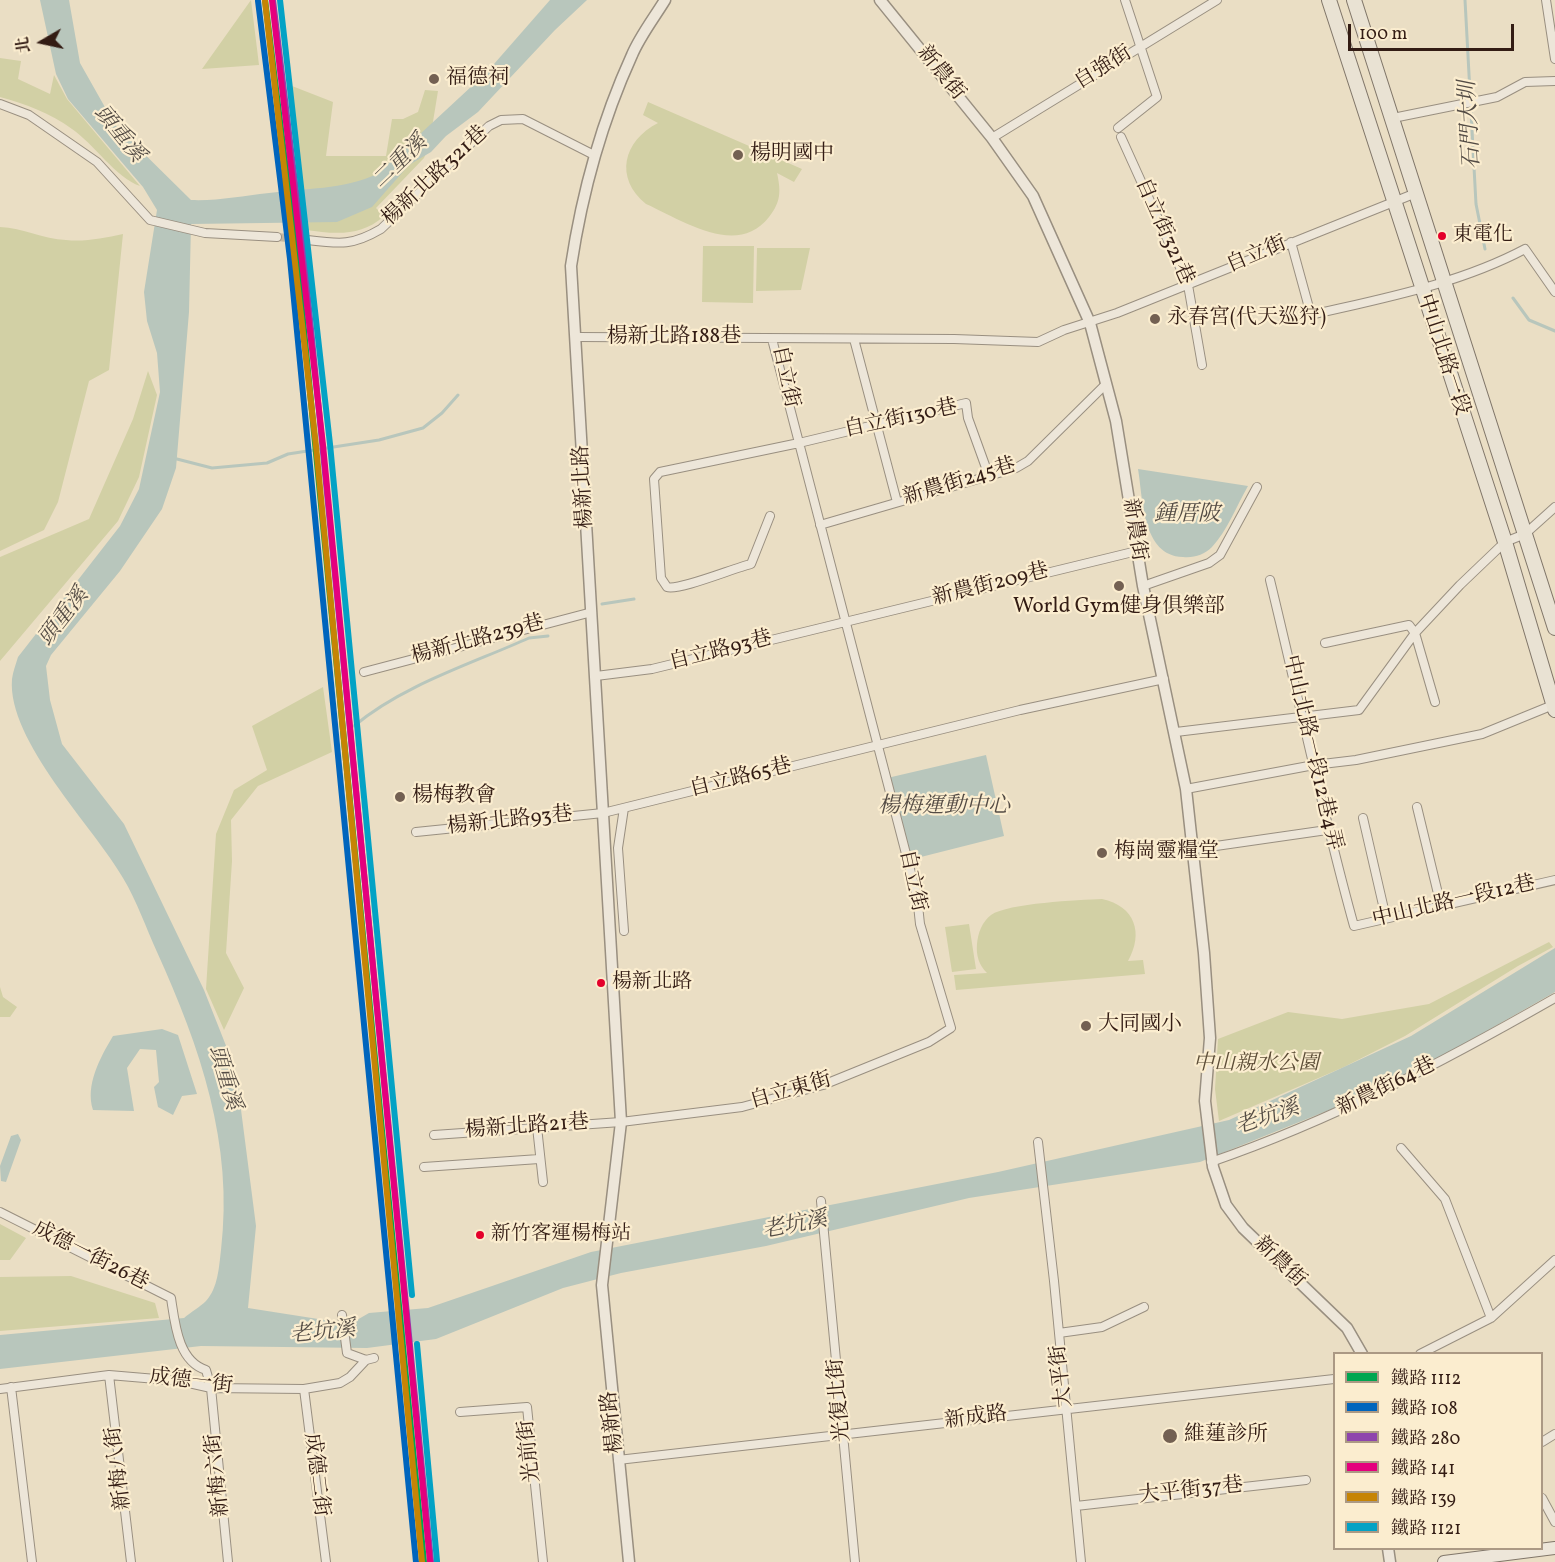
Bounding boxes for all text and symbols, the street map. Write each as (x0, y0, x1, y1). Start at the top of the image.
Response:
north arrow (12, 12, 72, 72)
scale bar (1351, 12, 1518, 50)
text: 100 m (1359, 22, 1408, 47)
text: 北 (12, 35, 36, 54)
street label: 新農街 (910, 42, 970, 106)
street label: 自強街 (1071, 42, 1137, 96)
place label: 福德祠 (446, 66, 509, 92)
marker: 福德祠 (427, 72, 441, 86)
water label: 石門大圳 (1457, 80, 1487, 170)
water label: 頭重溪 (87, 101, 149, 169)
street label: 楊新北路321巷 (378, 122, 494, 232)
water label: 二重溪 (368, 131, 434, 195)
place label: 楊明國中 (750, 142, 834, 168)
marker: 楊明國中 (731, 148, 745, 162)
street label: 自立街321巷 (1128, 175, 1198, 289)
place label: 東電化 (1453, 224, 1513, 248)
marker: 東電化 (1436, 230, 1448, 242)
street label: 自立街 (1223, 232, 1291, 280)
street label: 中山北路一段 (1411, 291, 1473, 419)
place label: 永春宮(代天巡狩) (1167, 306, 1326, 332)
marker: 永春宮(代天巡狩) (1148, 312, 1162, 326)
street label: 楊新北路188巷 (607, 325, 741, 351)
street label: 自立街 (765, 344, 803, 410)
street label: 自立街130巷 (842, 396, 960, 444)
street label: 楊新北路 (570, 444, 600, 530)
street label: 新農街245巷 (901, 454, 1019, 512)
street label: 新農街 (1116, 497, 1150, 563)
water label: 鍾厝陂 (1154, 503, 1220, 529)
street label: 新農街209巷 (930, 559, 1052, 613)
marker: World Gym健身俱樂部 (1112, 579, 1126, 593)
water label: 頭重溪 (34, 584, 96, 652)
place label: World Gym健身俱樂部 (1013, 595, 1225, 621)
street label: 楊新北路239巷 (409, 611, 547, 671)
street label: 自立路93巷 (667, 627, 775, 677)
street label: 中山北路一段12巷4弄 (1276, 653, 1346, 853)
street label: 自立路65巷 (687, 754, 795, 804)
place label: 楊梅教會 (412, 784, 496, 810)
marker: 楊梅教會 (393, 790, 407, 804)
water label: 楊梅運動中心 (878, 795, 1010, 821)
street label: 楊新北路93巷 (446, 803, 574, 841)
place label: 梅崗靈糧堂 (1114, 840, 1219, 866)
marker: 梅崗靈糧堂 (1095, 846, 1109, 860)
street label: 自立街 (892, 848, 930, 914)
street label: 中山北路一段12巷 (1370, 872, 1538, 934)
place label: 楊新北路 (612, 971, 692, 995)
marker: 楊新北路 (595, 977, 607, 989)
place label: 大同國小 (1098, 1013, 1182, 1039)
marker: 大同國小 (1079, 1019, 1093, 1033)
water label: 頭重溪 (201, 1043, 245, 1113)
park label: 中山親水公園 (1193, 1052, 1319, 1078)
street label: 新農街64巷 (1334, 1053, 1440, 1123)
street label: 自立東街 (747, 1068, 835, 1116)
water label: 老坑溪 (1233, 1096, 1303, 1142)
street label: 楊新北路21巷 (464, 1111, 590, 1145)
water label: 老坑溪 (760, 1208, 830, 1246)
street label: 成德一街26巷 (28, 1217, 152, 1297)
place label: 新竹客運楊梅站 (491, 1223, 631, 1247)
marker: 新竹客運楊梅站 (474, 1229, 486, 1241)
street label: 新農街 (1248, 1232, 1310, 1294)
water label: 老坑溪 (289, 1317, 357, 1351)
street label: 大平街 (1047, 1343, 1079, 1409)
legend (1333, 1352, 1543, 1550)
street label: 光復北街 (825, 1357, 857, 1443)
street label: 成德一街 (148, 1365, 234, 1401)
text: 鐵路 1112 (1391, 1367, 1461, 1392)
street label: 楊新路 (598, 1389, 630, 1455)
text: 鐵路 108 (1391, 1397, 1458, 1422)
street label: 新成路 (943, 1403, 1009, 1435)
street label: 光前街 (515, 1418, 547, 1484)
place label: 維蓮診所 (1184, 1423, 1268, 1449)
street label: 新梅八街 (102, 1425, 138, 1511)
marker: 維蓮診所 (1161, 1427, 1179, 1445)
text: 鐵路 280 (1391, 1427, 1460, 1452)
street label: 新梅六街 (202, 1432, 236, 1518)
street label: 成德二街 (297, 1432, 333, 1518)
text: 鐵路 141 (1391, 1457, 1455, 1482)
street label: 大平街37巷 (1137, 1474, 1245, 1510)
text: 鐵路 139 (1391, 1487, 1456, 1512)
text: 鐵路 1121 (1391, 1517, 1461, 1542)

